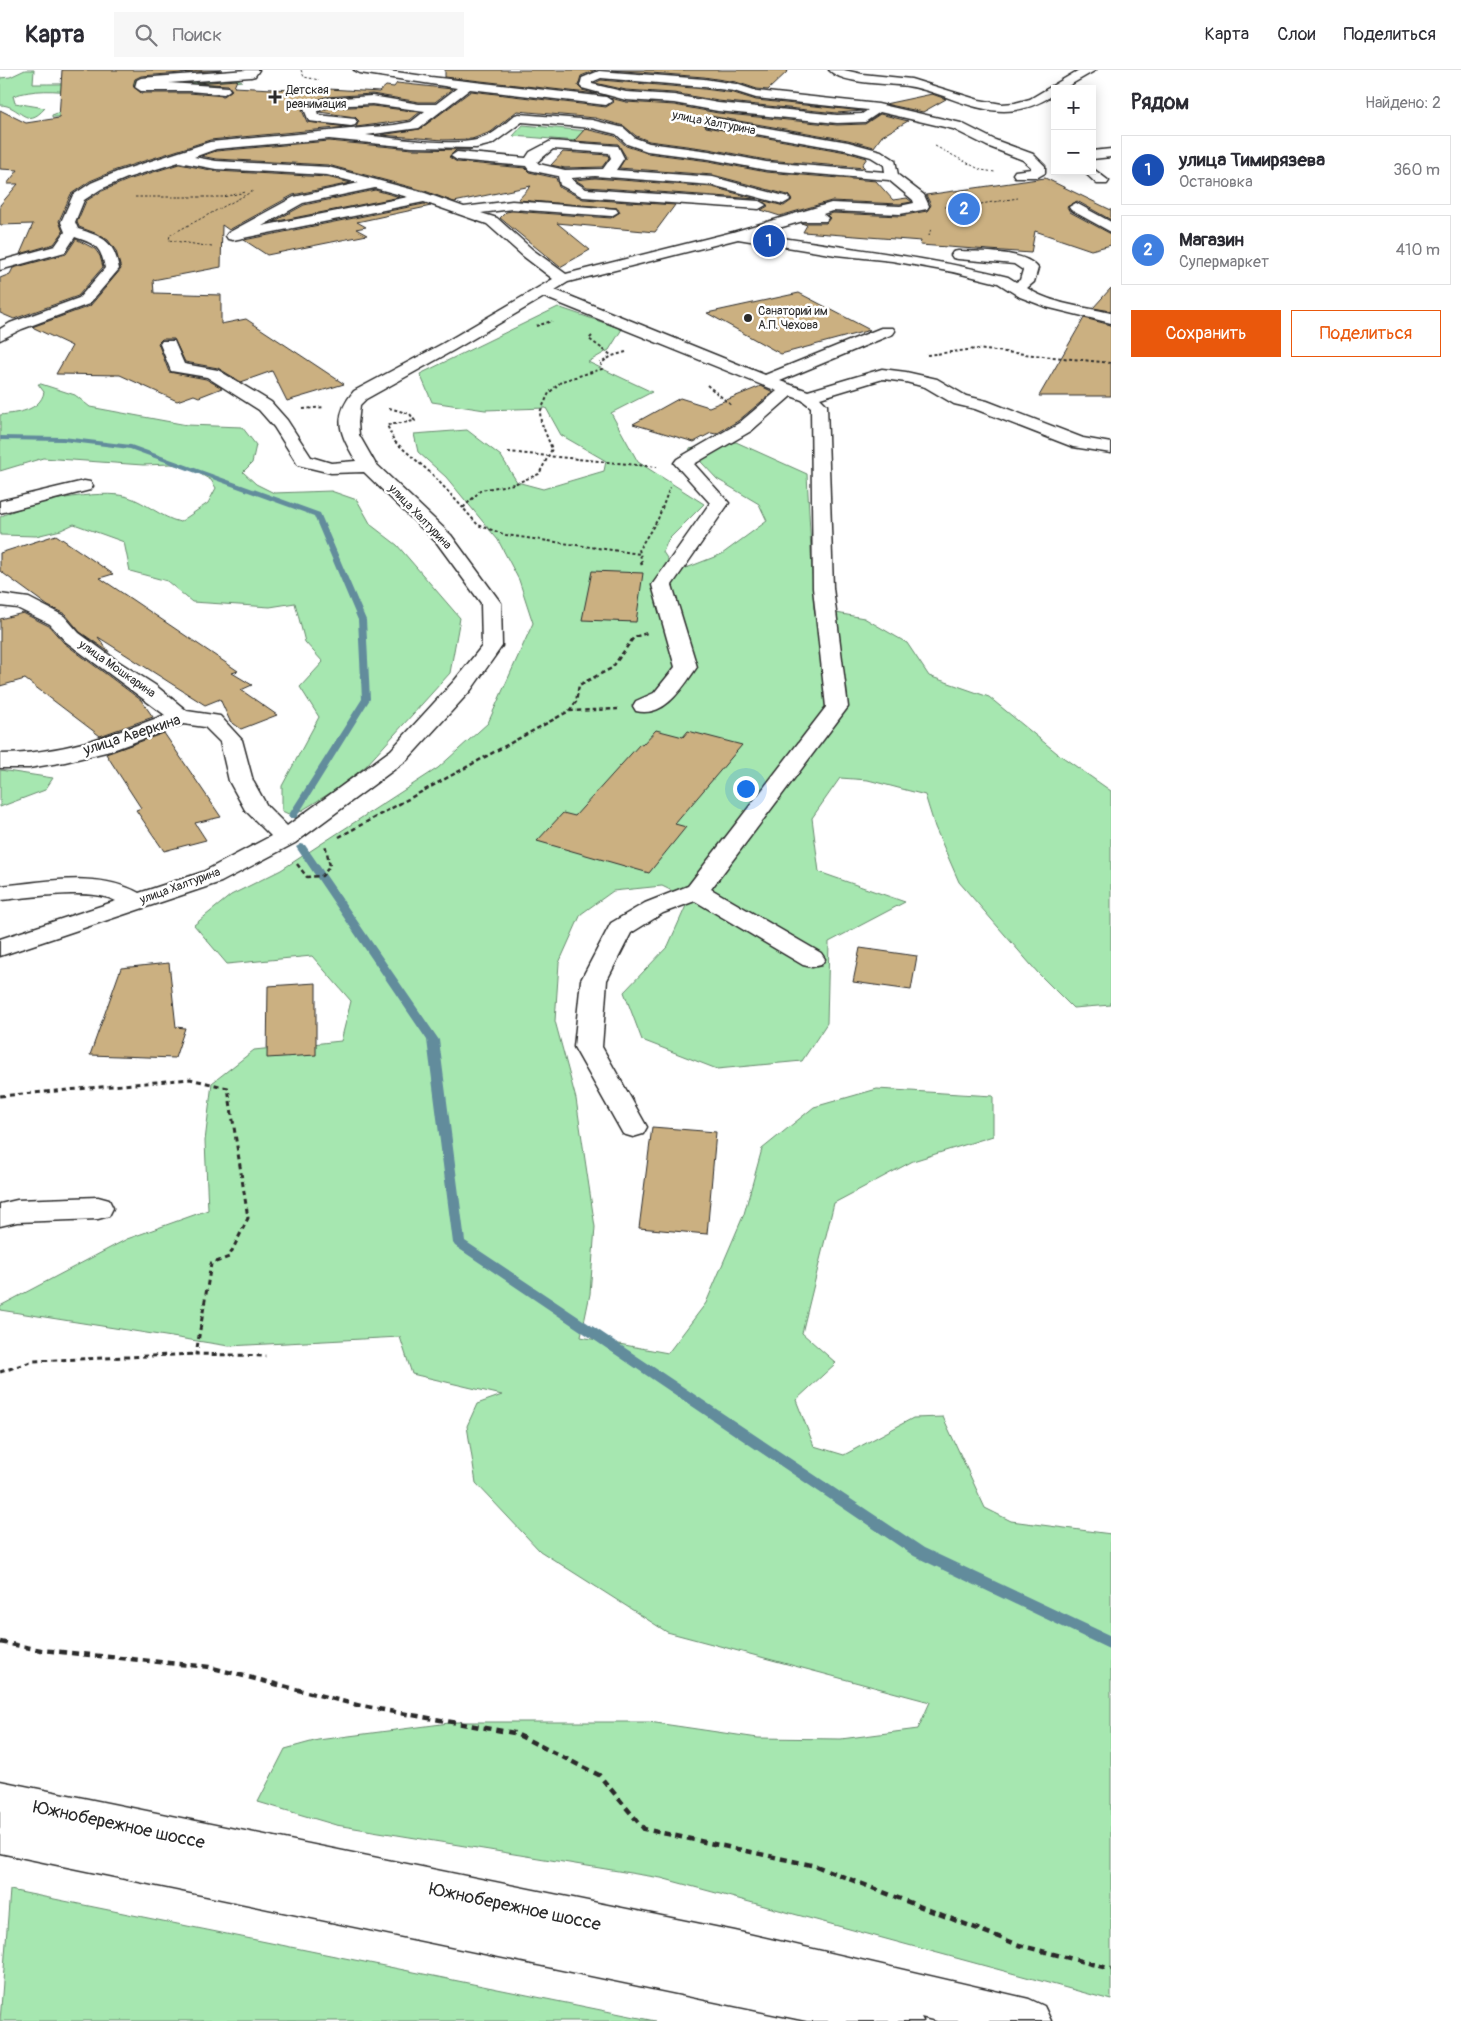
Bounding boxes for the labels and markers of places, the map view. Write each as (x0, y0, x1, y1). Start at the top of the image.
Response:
place label: Детская реанимация (285, 83, 347, 112)
marker: Детская реанимация (268, 90, 282, 104)
pin: 2 (948, 190, 980, 228)
pin: 1 (753, 222, 785, 260)
place label: Санаторий им А.П. Чехова (758, 304, 828, 333)
marker: Санаторий им А.П. Чехова (742, 312, 754, 324)

